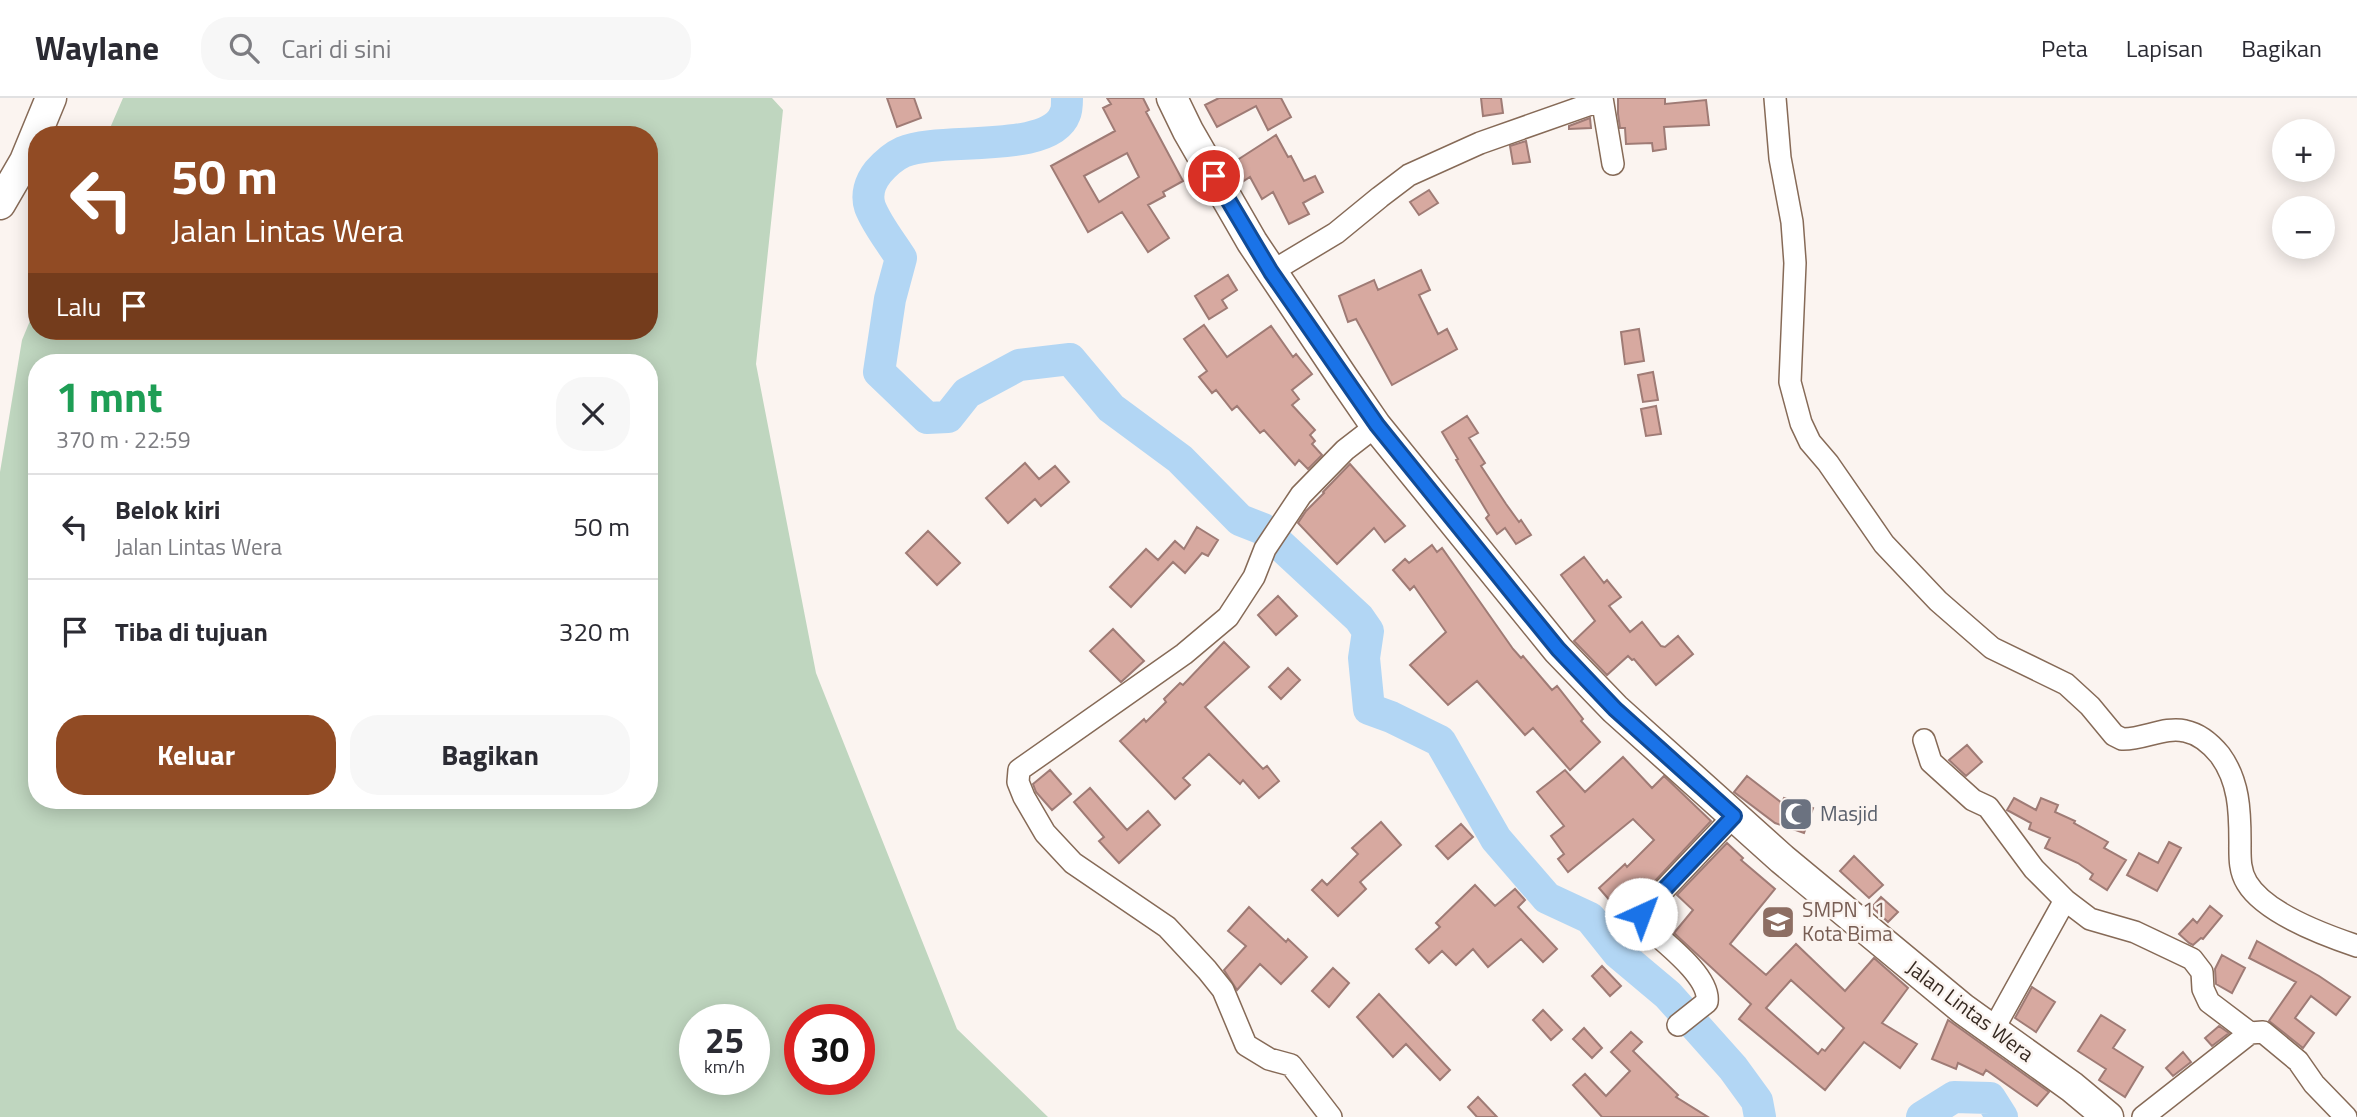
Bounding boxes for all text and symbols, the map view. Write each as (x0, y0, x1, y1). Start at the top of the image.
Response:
search box (201, 17, 691, 80)
text: Waylane (35, 23, 159, 73)
icon: search (225, 29, 263, 67)
text: Cari di sini (281, 29, 391, 68)
text: Peta (2041, 30, 2088, 66)
text: Lapisan (2126, 30, 2203, 66)
text: Bagikan (2241, 30, 2322, 66)
map controls (2272, 119, 2335, 259)
button: + (2272, 119, 2335, 182)
text: 50 m (171, 138, 278, 213)
pin (1184, 146, 1244, 206)
icon: left (56, 154, 147, 245)
icon: arrive (1195, 157, 1233, 195)
button: − (2272, 196, 2335, 259)
text: Jalan Lintas Wera (171, 206, 404, 254)
text: Lalu (56, 287, 101, 326)
icon: arrive (115, 287, 153, 325)
text: 1 mnt (56, 364, 163, 428)
button: close (556, 377, 630, 451)
text: 370 m · 22:59 (56, 422, 191, 457)
text: Belok kiri (115, 490, 221, 529)
text: 50 m (573, 507, 630, 546)
icon: left (56, 508, 94, 546)
text: Jalan Lintas Wera (115, 529, 282, 564)
text: Tiba di tujuan (115, 612, 268, 651)
text: 320 m (559, 612, 630, 651)
icon: arrive (56, 613, 94, 651)
button: Keluar (56, 715, 336, 795)
button: Bagikan (350, 715, 630, 795)
mosque icon: Masjid (1777, 795, 1815, 833)
place label: Masjid (1820, 797, 1878, 829)
position arrow (1604, 877, 1678, 951)
place label: SMPN 11 Kota Bima (1802, 893, 1893, 949)
school or university icon: SMPN 11 Kota Bima (1759, 903, 1797, 941)
street label: Jalan Lintas Wera (1900, 952, 2042, 1069)
speed limit sign: 30 (784, 1004, 875, 1095)
text: 25 (705, 1013, 744, 1067)
text: km/h (704, 1053, 745, 1080)

